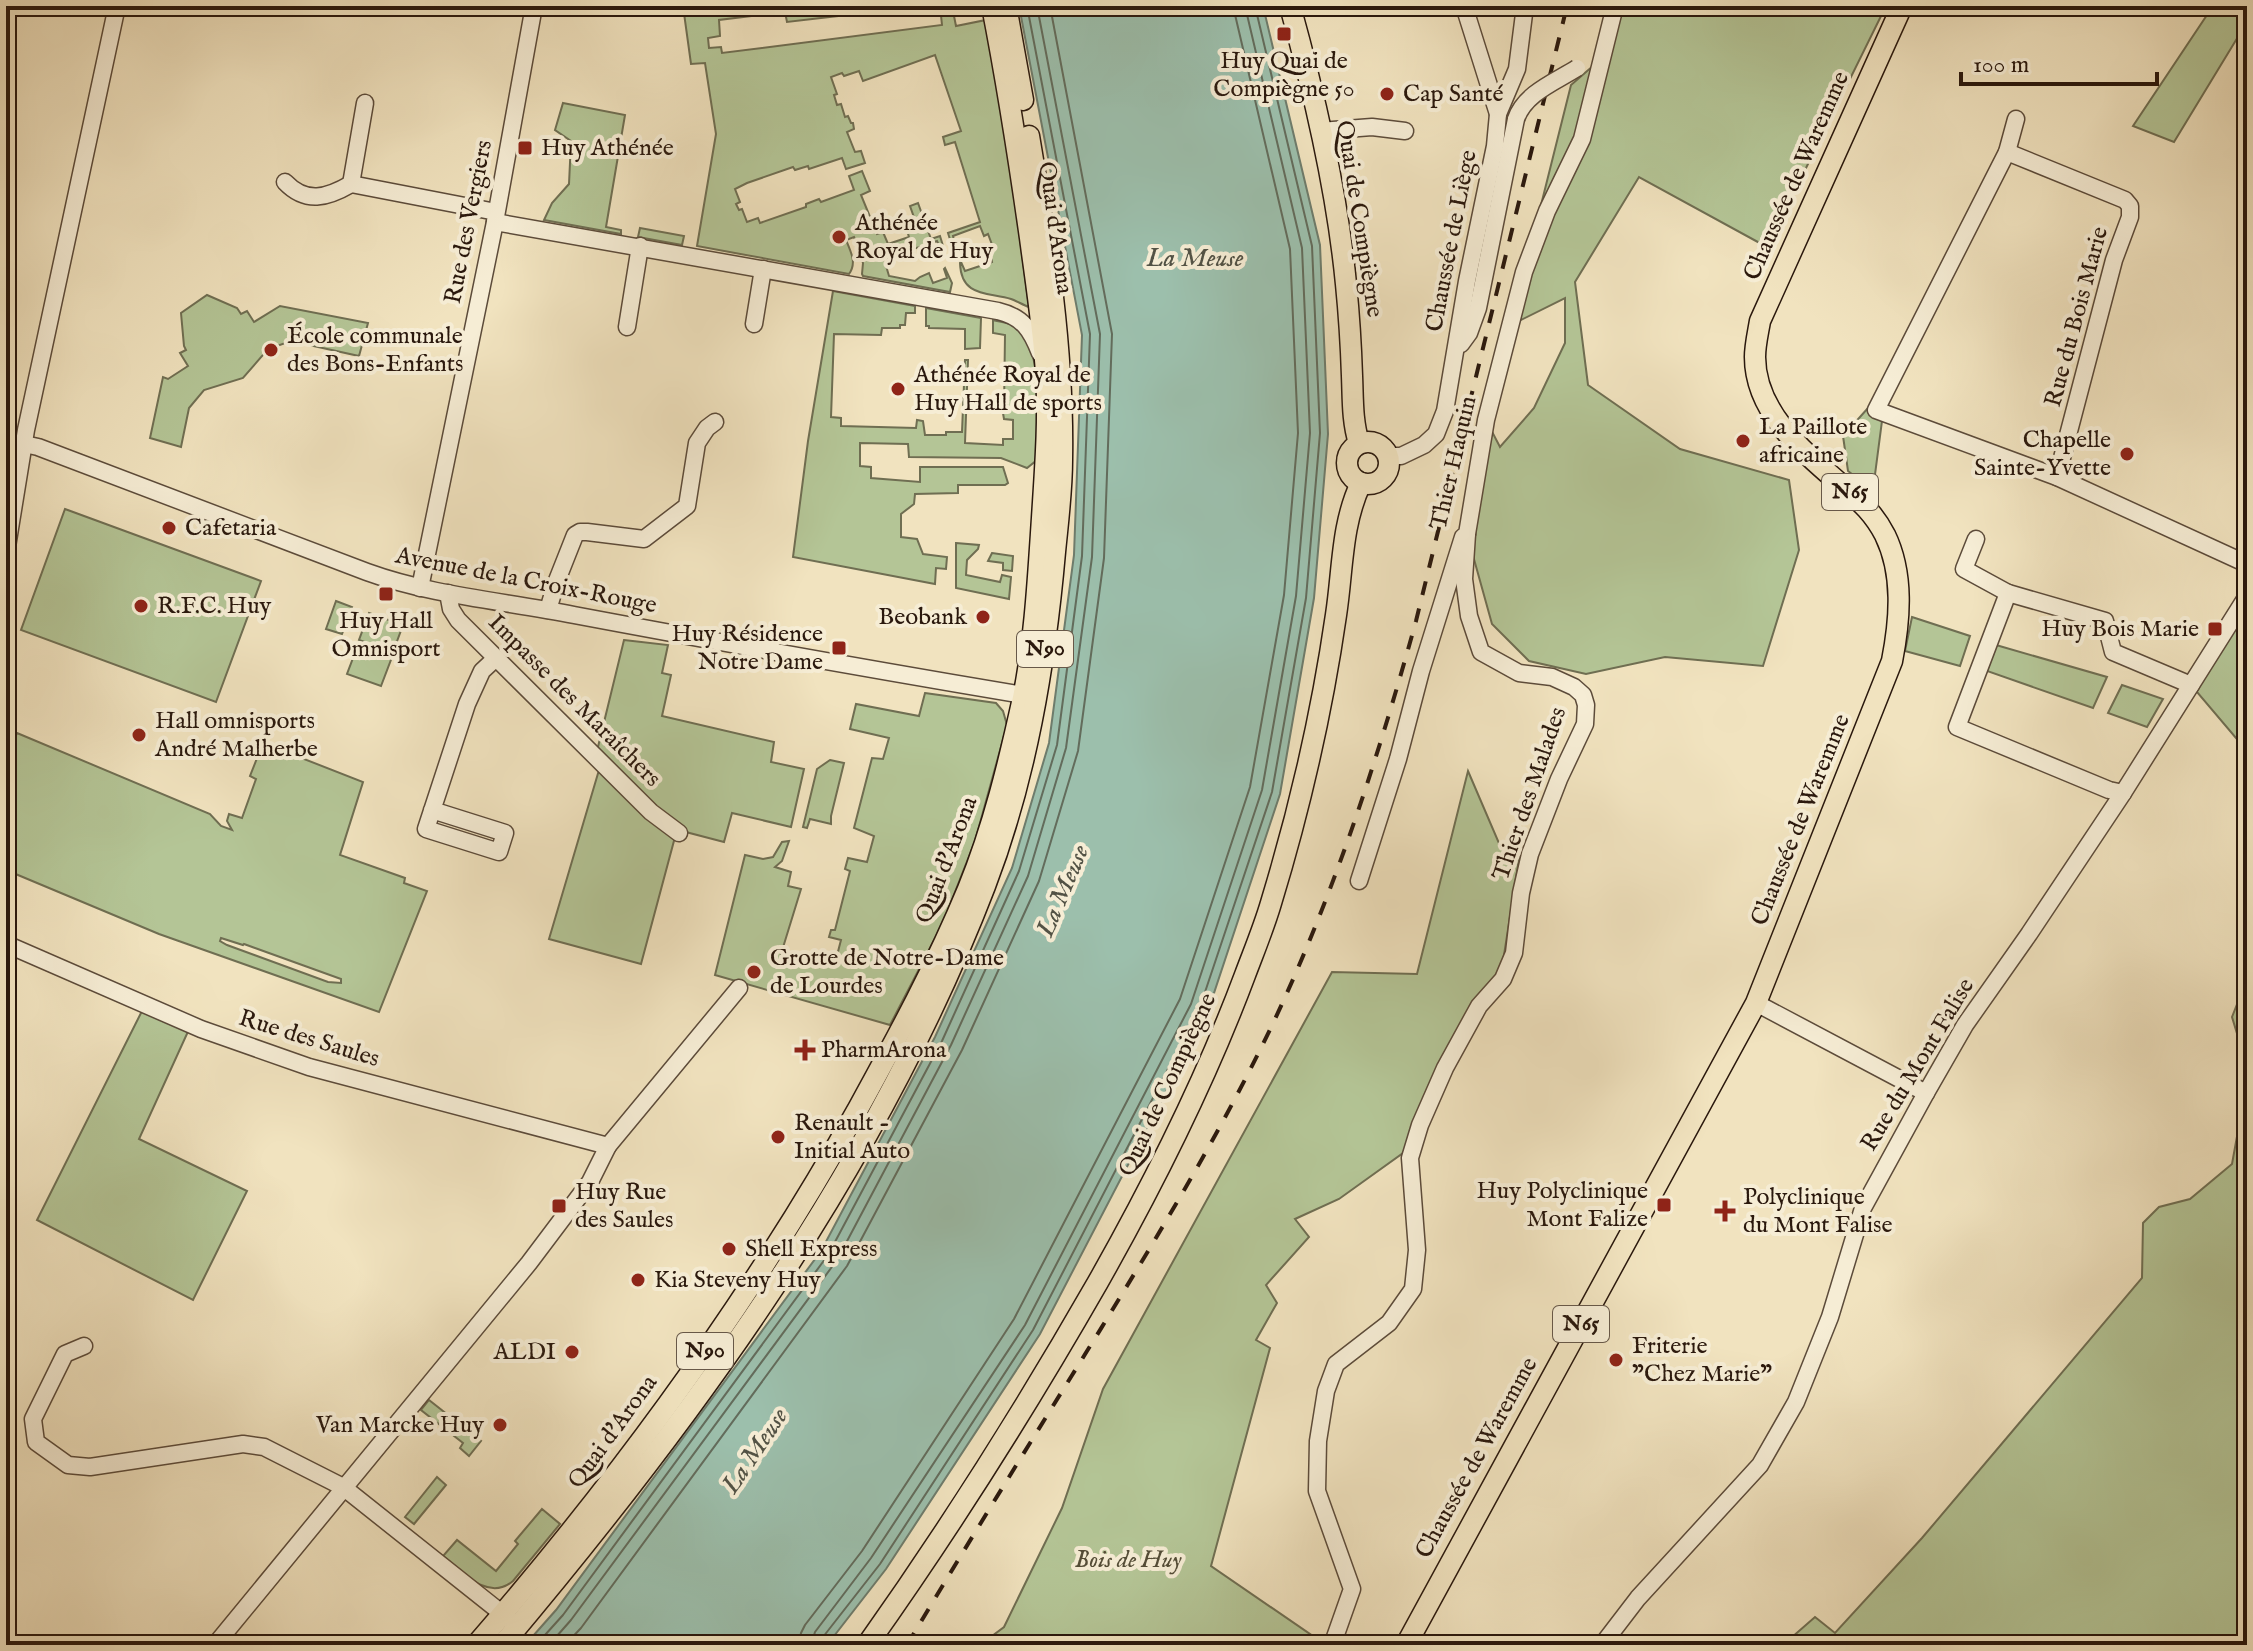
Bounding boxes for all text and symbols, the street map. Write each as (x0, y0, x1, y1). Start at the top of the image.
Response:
marker: Huy Quai de Compiègne 50 (1275, 25, 1293, 43)
scale bar (1961, 36, 2157, 86)
place label: Huy Quai de Compiègne 50 (1213, 46, 1355, 105)
text: 100 m (1973, 50, 2029, 81)
street label: Chaussée de Waremme (1737, 67, 1857, 285)
place label: Cap Santé (1403, 79, 1503, 110)
marker: Cap Santé (1378, 85, 1396, 103)
street label: Quai de Compiègne (1328, 118, 1390, 320)
place label: Huy Athénée (541, 133, 674, 164)
street label: Rue des Vergiers (438, 137, 500, 307)
marker: Huy Athénée (516, 139, 534, 157)
street label: Chaussée de Liège (1419, 148, 1485, 334)
street label: Quai d'Arona (1030, 160, 1080, 297)
place label: Athénée Royal de Huy (854, 208, 993, 267)
street label: Rue du Bois Marie (2038, 224, 2116, 410)
marker: Athénée Royal de Huy (830, 228, 848, 246)
water label: La Meuse (1146, 242, 1244, 275)
place label: École communale des Bons-Enfants (287, 321, 463, 380)
marker: École communale des Bons-Enfants (262, 341, 280, 359)
place label: Athénée Royal de Huy Hall de sports (913, 360, 1102, 419)
marker: Athénée Royal de Huy Hall de sports (889, 380, 907, 398)
street label: Thier Haquin (1424, 393, 1484, 533)
place label: La Paillote africaine (1759, 412, 1867, 471)
place label: Chapelle Sainte-Yvette (1974, 425, 2111, 484)
marker: La Paillote africaine (1734, 432, 1752, 450)
marker: Chapelle Sainte-Yvette (2118, 445, 2136, 463)
road number: N65 (1822, 474, 1878, 510)
place label: Cafetaria (185, 513, 277, 544)
marker: Cafetaria (160, 519, 178, 537)
street label: Avenue de la Croix-Rouge (392, 540, 659, 622)
marker: Huy Hall Omnisport (377, 585, 395, 603)
place label: R.F.C. Huy (157, 591, 272, 622)
marker: R.F.C. Huy (132, 597, 150, 615)
place label: Beobank (878, 602, 967, 633)
place label: Huy Hall Omnisport (332, 606, 441, 665)
street label: Impasse des Maraîchers (481, 608, 667, 794)
marker: Beobank (974, 608, 992, 626)
place label: Huy Bois Marie (2041, 614, 2199, 645)
place label: Huy Résidence Notre Dame (671, 619, 823, 678)
marker: Huy Bois Marie (2206, 620, 2224, 638)
road number: N90 (1017, 631, 1073, 667)
marker: Huy Résidence Notre Dame (830, 639, 848, 657)
street label: Thier des Malades (1486, 703, 1574, 885)
place label: Hall omnisports André Malherbe (154, 706, 318, 765)
street label: Chaussée de Waremme (1744, 710, 1858, 930)
marker: Hall omnisports André Malherbe (130, 726, 148, 744)
street label: Quai d'Arona (909, 791, 986, 928)
water label: La Meuse (1028, 840, 1097, 943)
place label: Grotte de Notre-Dame de Lourdes (770, 943, 1004, 1002)
marker: Grotte de Notre-Dame de Lourdes (745, 963, 763, 981)
street label: Rue du Mont Falise (1854, 973, 1982, 1157)
street label: Quai de Compiègne (1112, 988, 1224, 1182)
street label: Rue des Saules (235, 1003, 383, 1075)
place label: PharmArona (821, 1035, 947, 1066)
marker: PharmArona (796, 1041, 814, 1059)
place label: Renault - Initial Auto (794, 1108, 910, 1167)
marker: Renault - Initial Auto (769, 1128, 787, 1146)
place label: Huy Polyclinique Mont Falize (1476, 1176, 1648, 1235)
place label: Huy Rue des Saules (575, 1177, 674, 1236)
place label: Polyclinique du Mont Falise (1743, 1182, 1893, 1241)
marker: Huy Polyclinique Mont Falize (1655, 1196, 1673, 1214)
marker: Huy Rue des Saules (550, 1197, 568, 1215)
marker: Polyclinique du Mont Falise (1714, 1200, 1736, 1222)
place label: Shell Express (745, 1234, 877, 1265)
marker: Shell Express (720, 1240, 738, 1258)
place label: Kia Steveny Huy (654, 1265, 821, 1296)
marker: Kia Steveny Huy (629, 1271, 647, 1289)
road number: N65 (1553, 1306, 1609, 1342)
place label: Friterie "Chez Marie" (1632, 1331, 1772, 1390)
road number: N90 (677, 1333, 733, 1369)
place label: ALDI (492, 1337, 556, 1368)
marker: ALDI (563, 1343, 581, 1361)
marker: Friterie "Chez Marie" (1607, 1351, 1625, 1369)
street label: Chaussée de Waremme (1409, 1352, 1545, 1564)
street label: Quai d'Arona (561, 1368, 665, 1495)
water label: La Meuse (714, 1401, 796, 1501)
place label: Van Marcke Huy (315, 1410, 484, 1441)
marker: Van Marcke Huy (491, 1416, 509, 1434)
park label: Bois de Huy (1074, 1545, 1183, 1576)

